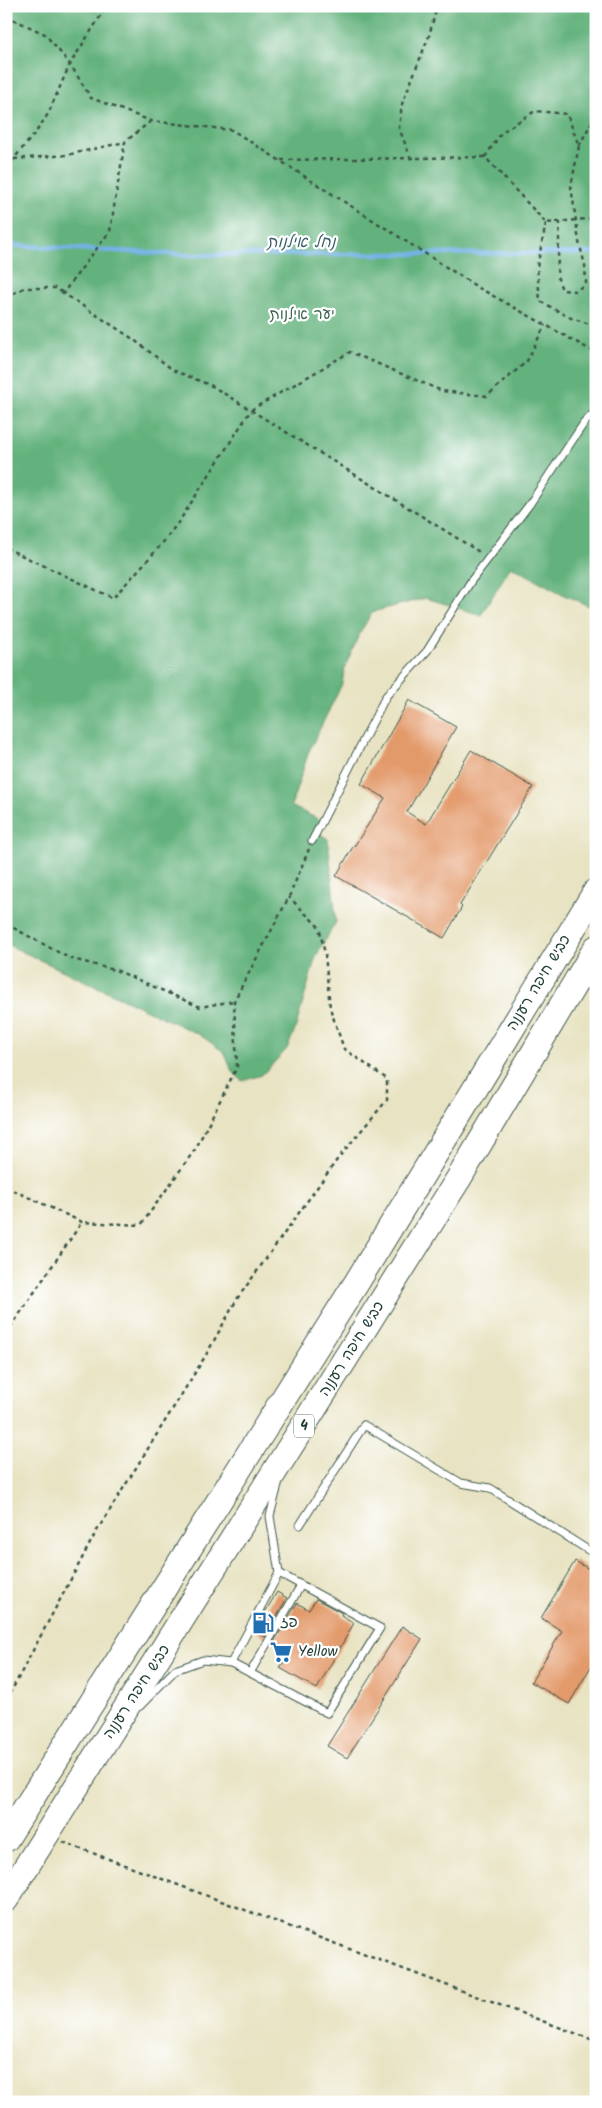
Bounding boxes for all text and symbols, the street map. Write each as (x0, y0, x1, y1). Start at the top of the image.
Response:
water label: נחל אילנות (266, 230, 337, 255)
park label: יער אילנות (269, 303, 335, 327)
street label: כביש חיפה רעננה (501, 930, 577, 1036)
street label: כביש חיפה רעננה (313, 1297, 391, 1401)
road number: 4 (294, 1414, 314, 1438)
fuel station icon: פז (250, 1610, 276, 1636)
place label: פז (280, 1611, 298, 1635)
supermarket icon: Yellow (268, 1639, 294, 1665)
street label: כביש חיפה רעננה (97, 1640, 177, 1744)
place label: Yellow (298, 1640, 339, 1664)

